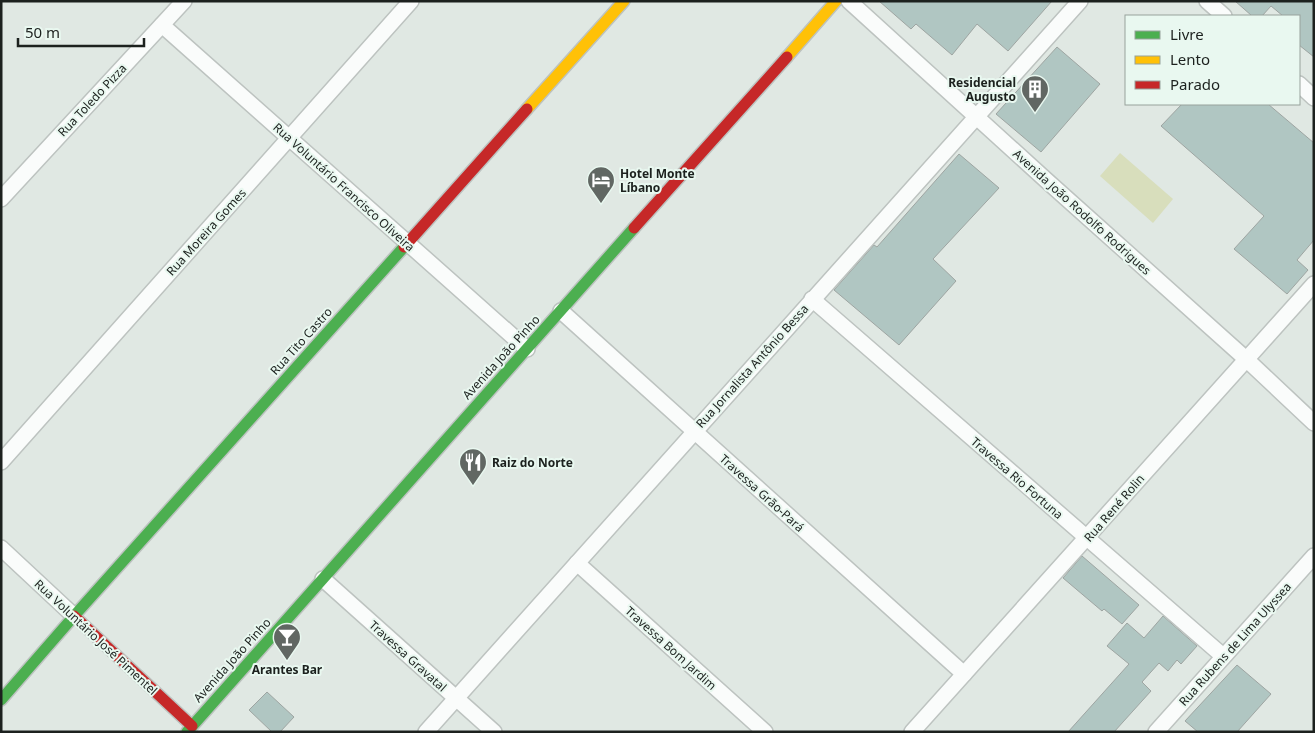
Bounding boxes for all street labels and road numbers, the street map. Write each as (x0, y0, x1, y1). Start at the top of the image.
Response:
street label: Rua Toledo Pizza (54, 60, 130, 140)
street label: Rua Voluntário Francisco Oliveira (270, 119, 418, 255)
street label: Avenida João Rodolfo Rodrigues (1009, 145, 1155, 279)
street label: Rua Moreira Gomes (162, 185, 250, 279)
street label: Rua Jornalista Antônio Bessa (692, 301, 812, 431)
street label: Rua Tito Castro (266, 304, 336, 378)
street label: Avenida João Pinho (458, 311, 544, 403)
street label: Travessa Rio Fortuna (967, 433, 1067, 523)
street label: Travessa Grão-Pará (716, 450, 808, 536)
street label: Rua René Rolin (1080, 470, 1148, 546)
street label: Rua Voluntário José Pimentel (31, 575, 161, 699)
street label: Rua Rubens de Lima Ulyssea (1175, 579, 1295, 709)
street label: Travessa Bom Jardim (622, 602, 720, 694)
street label: Avenida João Pinho (189, 614, 275, 706)
street label: Travessa Gravatal (366, 617, 450, 695)

